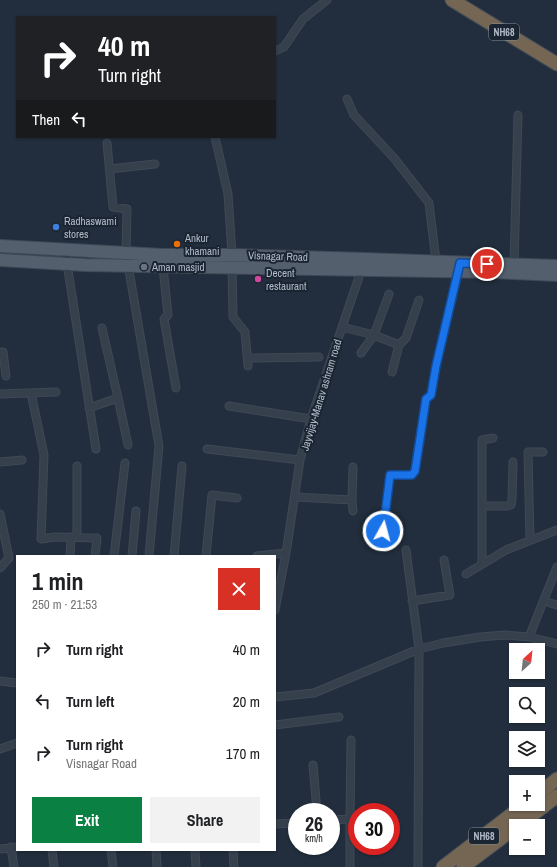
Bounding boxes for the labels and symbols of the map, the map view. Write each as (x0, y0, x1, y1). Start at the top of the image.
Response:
road number: NH68 (489, 24, 519, 40)
place label: Radhaswami stores (64, 214, 117, 241)
marker: Radhaswami stores (51, 222, 61, 232)
place label: Ankur khamani (184, 231, 220, 258)
marker: Ankur khamani (172, 239, 182, 249)
pin (470, 247, 504, 281)
street label: Visnagar Road (248, 248, 308, 264)
place label: Aman masjid (151, 260, 205, 274)
marker: Aman masjid (139, 262, 149, 272)
place label: Decent restaurant (266, 266, 307, 293)
marker: Decent restaurant (253, 274, 263, 284)
street label: Jayvijay-Manav ashram road (297, 338, 345, 452)
position arrow (362, 510, 404, 552)
north arrow (509, 643, 545, 679)
speed limit sign: 30 (348, 803, 400, 855)
road number: NH68 (469, 828, 499, 844)

